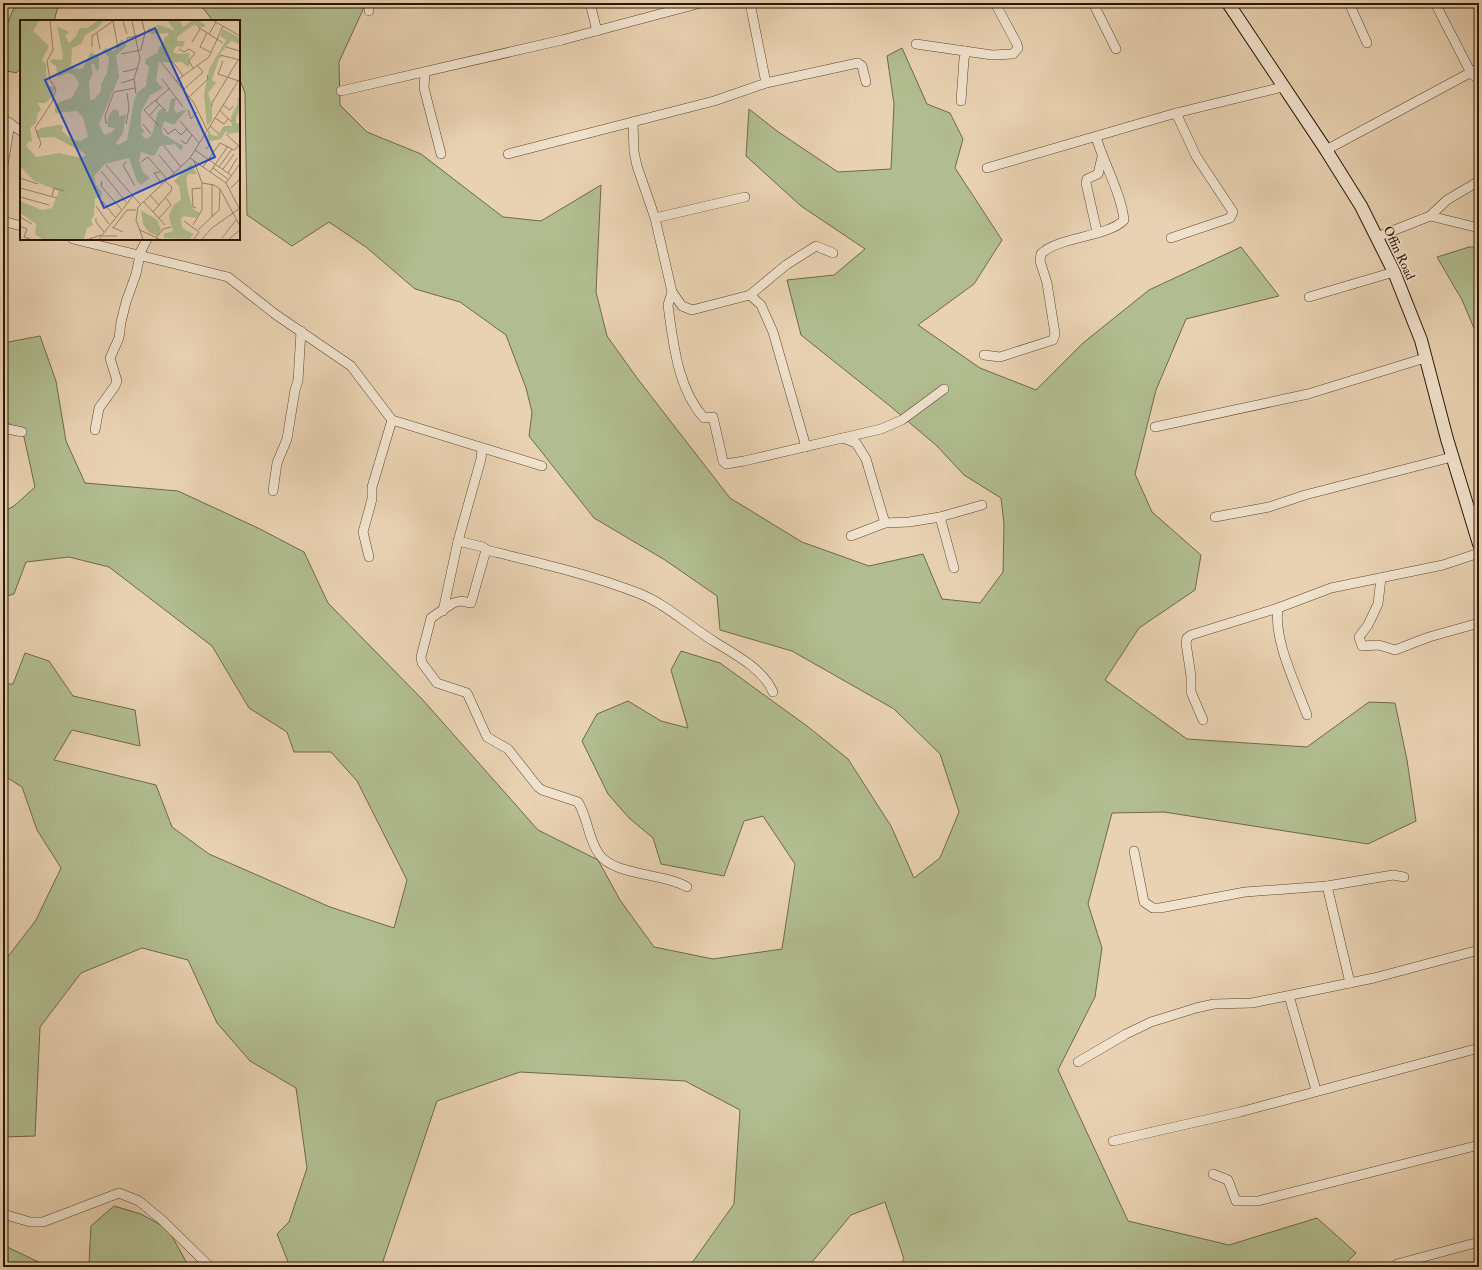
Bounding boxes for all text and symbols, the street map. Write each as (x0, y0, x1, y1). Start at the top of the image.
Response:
inset map (20, 20, 240, 240)
street label: Offin Road (1380, 223, 1419, 283)

